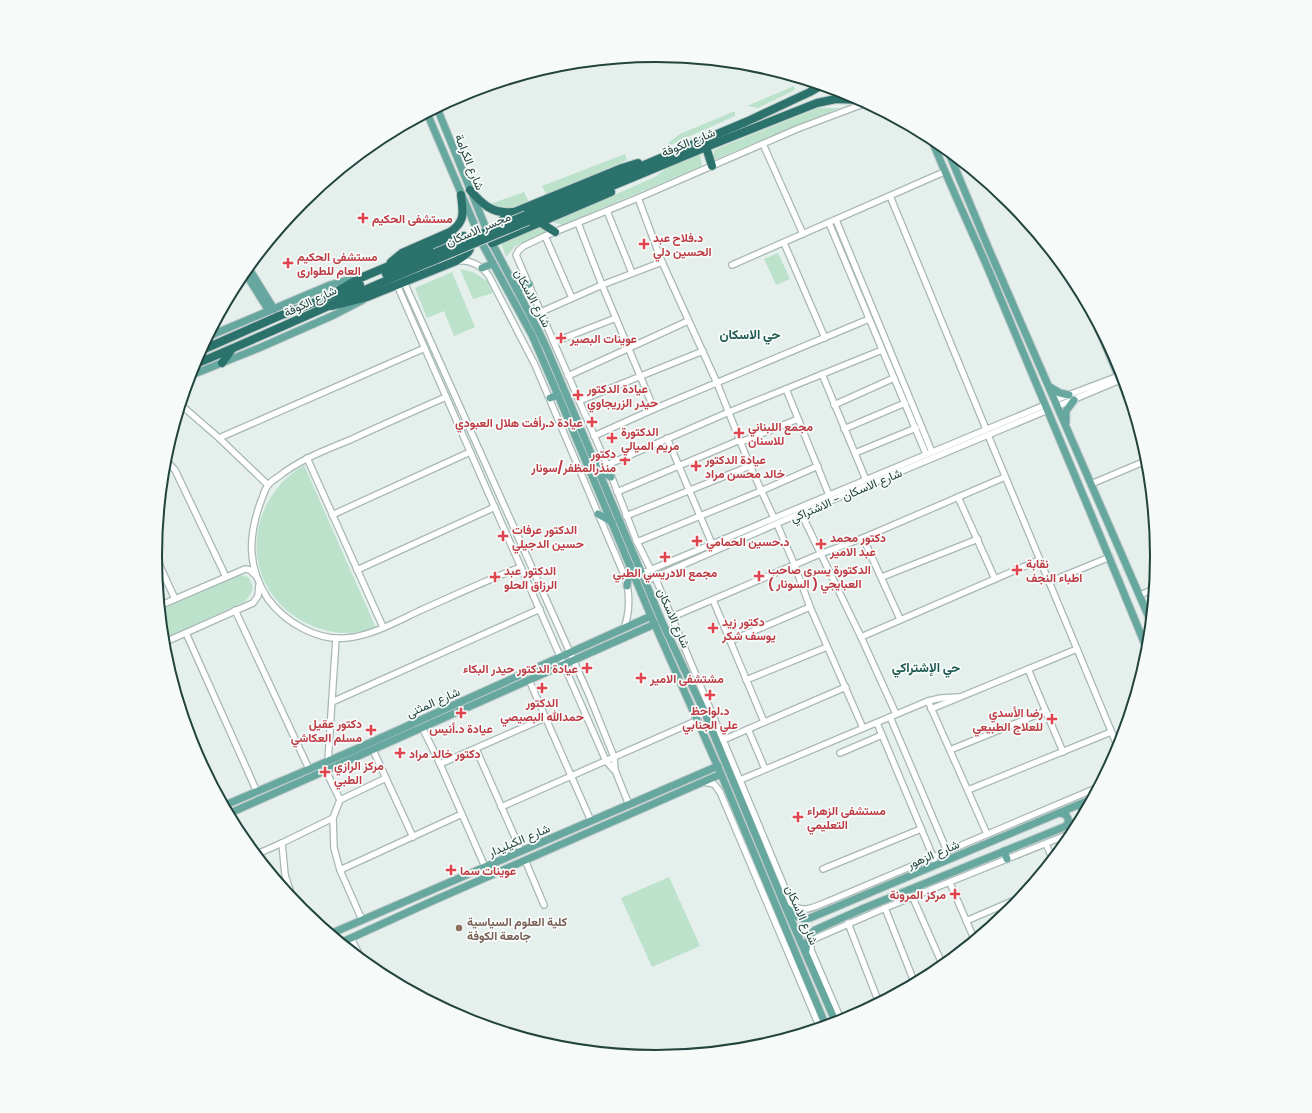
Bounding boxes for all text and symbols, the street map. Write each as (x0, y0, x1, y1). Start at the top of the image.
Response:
street label: شارع الكوفة (658, 123, 718, 161)
street label: شارع الكرامة (450, 131, 489, 193)
street label: مجسر الاسكان (443, 208, 513, 250)
place label: مستشفى الحكيم (372, 210, 453, 227)
marker: مستشفى الحكيم (357, 212, 369, 224)
place label: د.فلاح عبد الحسين دلي (653, 229, 712, 262)
marker: د.فلاح عبد الحسين دلي (638, 238, 650, 250)
place label: مستشفى الحكيم العام للطوارى (297, 248, 378, 279)
marker: مستشفى الحكيم العام للطوارى (282, 257, 294, 269)
street label: شارع الاسكان (510, 266, 555, 331)
street label: شارع الكوفة (281, 281, 340, 322)
district label: حي الاسكان (720, 325, 781, 345)
place label: عوينات البصير (569, 330, 637, 347)
marker: عوينات البصير (555, 332, 567, 344)
place label: عيادة الدكتور حيدر الزريجاوي (586, 380, 658, 413)
marker: عيادة الدكتور حيدر الزريجاوي (572, 389, 584, 401)
place label: عيادة د.رأفت هلال العبودي (455, 414, 583, 433)
marker: عيادة د.رأفت هلال العبودي (586, 416, 598, 428)
place label: مجمع اللبناني للاسنان (748, 418, 813, 449)
place label: الدكتورة مريم الميالي (621, 423, 680, 456)
marker: مجمع اللبناني للاسنان (733, 427, 745, 439)
marker: الدكتورة مريم الميالي (606, 432, 618, 444)
place label: دكتور منذرالمظفر/سونار (530, 445, 616, 476)
place label: عيادة الدكتور خالد محسن مراد (704, 451, 785, 482)
marker: دكتور منذرالمظفر/سونار (619, 454, 631, 466)
marker: عيادة الدكتور خالد محسن مراد (690, 460, 702, 472)
street label: شارع الاسكان - الاشتراكي (787, 464, 905, 528)
place label: الدكتور عرفات حسين الدجيلي (512, 521, 584, 554)
place label: دكتور محمد عبد الامير (829, 529, 886, 560)
marker: الدكتور عرفات حسين الدجيلي (497, 530, 509, 542)
place label: د.حسين الحمامي (706, 533, 789, 552)
marker: د.حسين الحمامي (691, 535, 703, 547)
marker: دكتور محمد عبد الامير (815, 538, 827, 550)
marker: مجمع الادريسي الطبي (659, 551, 671, 563)
place label: نقابة اطباء النجف (1026, 555, 1082, 586)
place label: الدكتورة يسرى صاحب العبايجي ( السونار ) (768, 561, 871, 594)
place label: الدكتور عبد الرزاق الحلو (504, 562, 557, 593)
place label: مجمع الادريسي الطبي (613, 564, 718, 583)
marker: نقابة اطباء النجف (1011, 564, 1023, 576)
marker: الدكتورة يسرى صاحب العبايجي ( السونار ) (753, 570, 765, 582)
marker: الدكتور عبد الرزاق الحلو (489, 571, 501, 583)
street label: شارع الاسكان (652, 585, 695, 651)
place label: دكتور زيد يوسف شكر (721, 613, 776, 644)
marker: دكتور زيد يوسف شكر (707, 622, 719, 634)
district label: حي الإشتراكي (892, 658, 960, 678)
place label: عيادة الدكتور حيدر البكاء (463, 660, 578, 677)
marker: عيادة الدكتور حيدر البكاء (581, 662, 593, 674)
place label: مشتشفى الامير (649, 670, 724, 687)
marker: مشتشفى الامير (635, 672, 647, 684)
marker: الدكتور حمدالله البصيصي (536, 682, 548, 694)
street label: شارع المثنى (404, 683, 463, 722)
marker: د.لواحظ علي الجنابي (704, 689, 716, 701)
place label: الدكتور حمدالله البصيصي (500, 694, 584, 727)
place label: د.لواحظ علي الجنابي (682, 702, 738, 735)
place label: رضا الأسدي للعلاج الطبيعي (972, 704, 1043, 737)
marker: عيادة د.أنيس (455, 707, 467, 719)
marker: رضا الأسدي للعلاج الطبيعي (1046, 713, 1058, 725)
place label: دكتور عقيل مسلم العكاشي (291, 715, 362, 748)
place label: عيادة د.أنيس (429, 720, 493, 737)
marker: دكتور عقيل مسلم العكاشي (365, 724, 377, 736)
place label: دكتور خالد مراد (409, 745, 481, 762)
marker: دكتور خالد مراد (394, 747, 406, 759)
place label: مركز الرازي الطبي (334, 757, 384, 790)
marker: مركز الرازي الطبي (319, 766, 331, 778)
place label: مستشفى الزهراء التعليمي (807, 802, 886, 835)
marker: مستشفى الزهراء التعليمي (792, 811, 804, 823)
street label: شارع الكيليدار (485, 819, 553, 862)
street label: شارع الزهور (903, 835, 962, 874)
place label: عوينات سما (460, 862, 516, 879)
marker: عوينات سما (445, 864, 457, 876)
street label: شارع الاسكان (780, 882, 823, 948)
place label: مركز المرونة (889, 886, 946, 903)
marker: مركز المرونة (949, 888, 961, 900)
place label: كلية العلوم السياسية جامعة الكوفة (467, 913, 568, 944)
marker: كلية العلوم السياسية جامعة الكوفة (454, 923, 464, 933)

